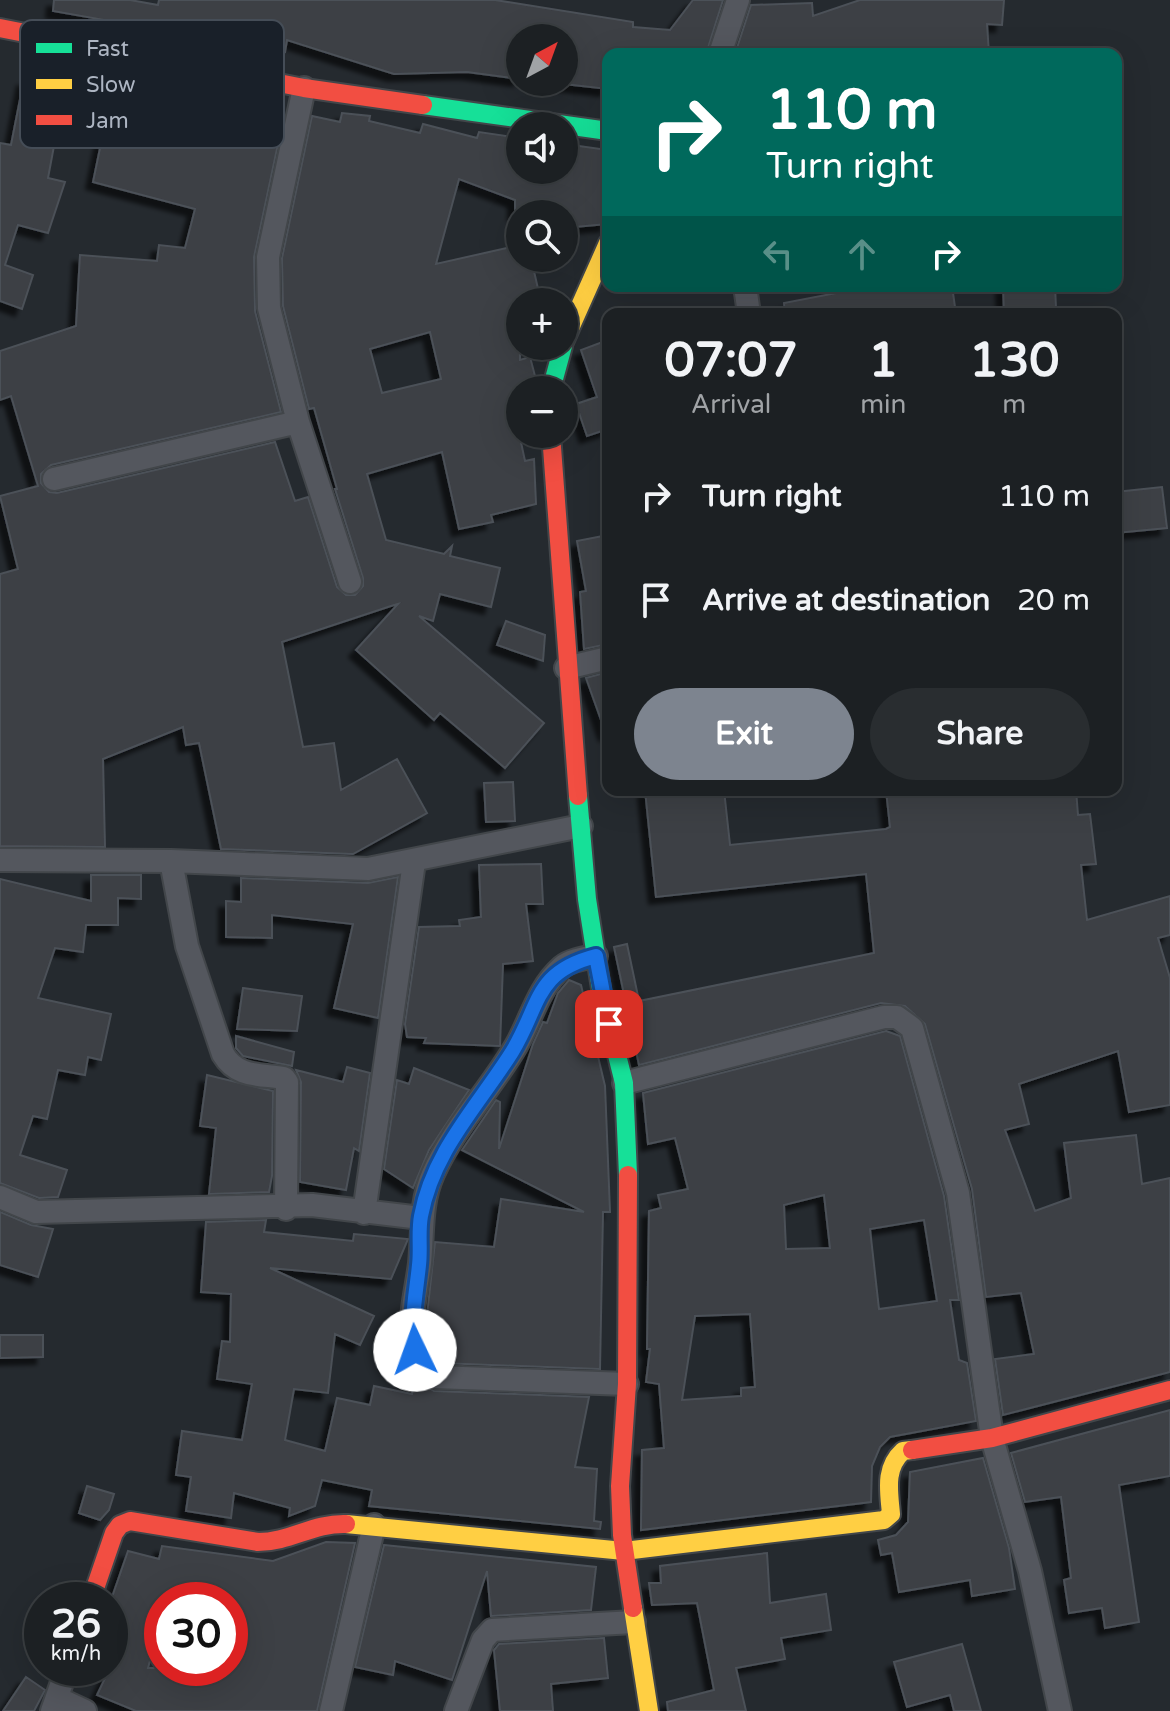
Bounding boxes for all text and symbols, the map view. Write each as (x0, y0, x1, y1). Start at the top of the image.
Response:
legend (20, 20, 284, 148)
north arrow (506, 24, 578, 96)
map controls (506, 24, 578, 448)
text: Fast (86, 36, 129, 62)
text: Slow (86, 72, 136, 98)
text: 110 m (766, 77, 937, 144)
icon: right (634, 80, 738, 184)
text: Jam (86, 108, 129, 134)
button: sound (506, 112, 578, 184)
text: Turn right (766, 145, 933, 188)
button: search (506, 200, 578, 272)
icon: left (756, 232, 800, 276)
icon: ahead (840, 232, 884, 276)
icon: right (924, 232, 968, 276)
button: + (506, 288, 578, 360)
text: 07:07 (665, 332, 798, 390)
text: 1 (868, 332, 898, 390)
text: 130 (969, 332, 1059, 390)
button: − (506, 376, 578, 448)
text: Arrival (691, 389, 771, 420)
text: min (860, 389, 906, 420)
text: m (1002, 389, 1026, 420)
icon: right (634, 474, 678, 518)
text: Turn right (702, 478, 842, 515)
text: 110 m (998, 478, 1090, 515)
icon: arrive (634, 578, 678, 622)
text: Arrive at destination (702, 582, 990, 619)
text: 20 m (1017, 582, 1090, 619)
button: Exit (634, 688, 854, 780)
button: Share (870, 688, 1090, 780)
pin (575, 990, 643, 1058)
icon: arrive (587, 1002, 631, 1046)
position arrow (373, 1308, 457, 1392)
speed limit sign: 30 (144, 1582, 248, 1686)
text: 26 (51, 1600, 101, 1648)
text: km/h (51, 1642, 101, 1666)

